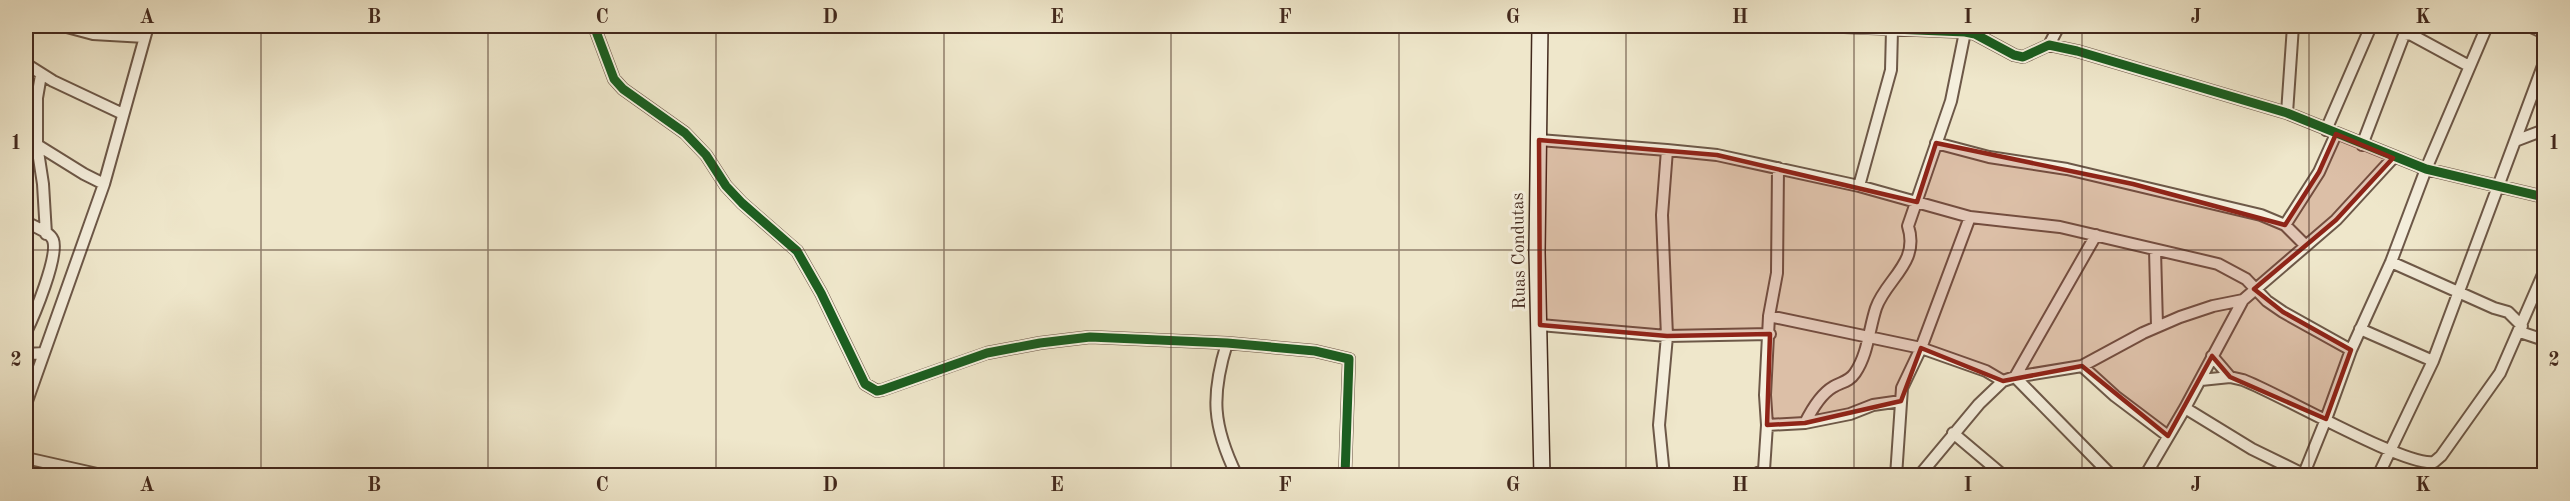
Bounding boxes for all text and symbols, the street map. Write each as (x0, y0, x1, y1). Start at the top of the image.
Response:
text: A (139, 8, 155, 28)
text: B (367, 8, 381, 28)
text: C (595, 8, 609, 28)
text: D (822, 8, 838, 28)
text: E (1050, 8, 1064, 28)
text: F (1278, 8, 1292, 28)
text: G (1506, 8, 1520, 28)
text: H (1732, 8, 1748, 28)
text: I (1964, 8, 1972, 28)
text: J (2191, 8, 2202, 28)
text: K (2415, 8, 2431, 28)
text: 1 (10, 134, 22, 154)
text: 1 (2548, 134, 2560, 154)
street label: Ruas Condutas (1509, 192, 1529, 310)
text: 2 (10, 351, 22, 371)
text: 2 (2548, 351, 2560, 371)
text: A (139, 476, 155, 496)
text: B (367, 476, 381, 496)
text: C (595, 476, 609, 496)
text: D (822, 476, 838, 496)
text: E (1050, 476, 1064, 496)
text: F (1278, 476, 1292, 496)
text: G (1506, 476, 1520, 496)
text: H (1732, 476, 1748, 496)
text: I (1964, 476, 1972, 496)
text: J (2191, 476, 2202, 496)
text: K (2415, 476, 2431, 496)

